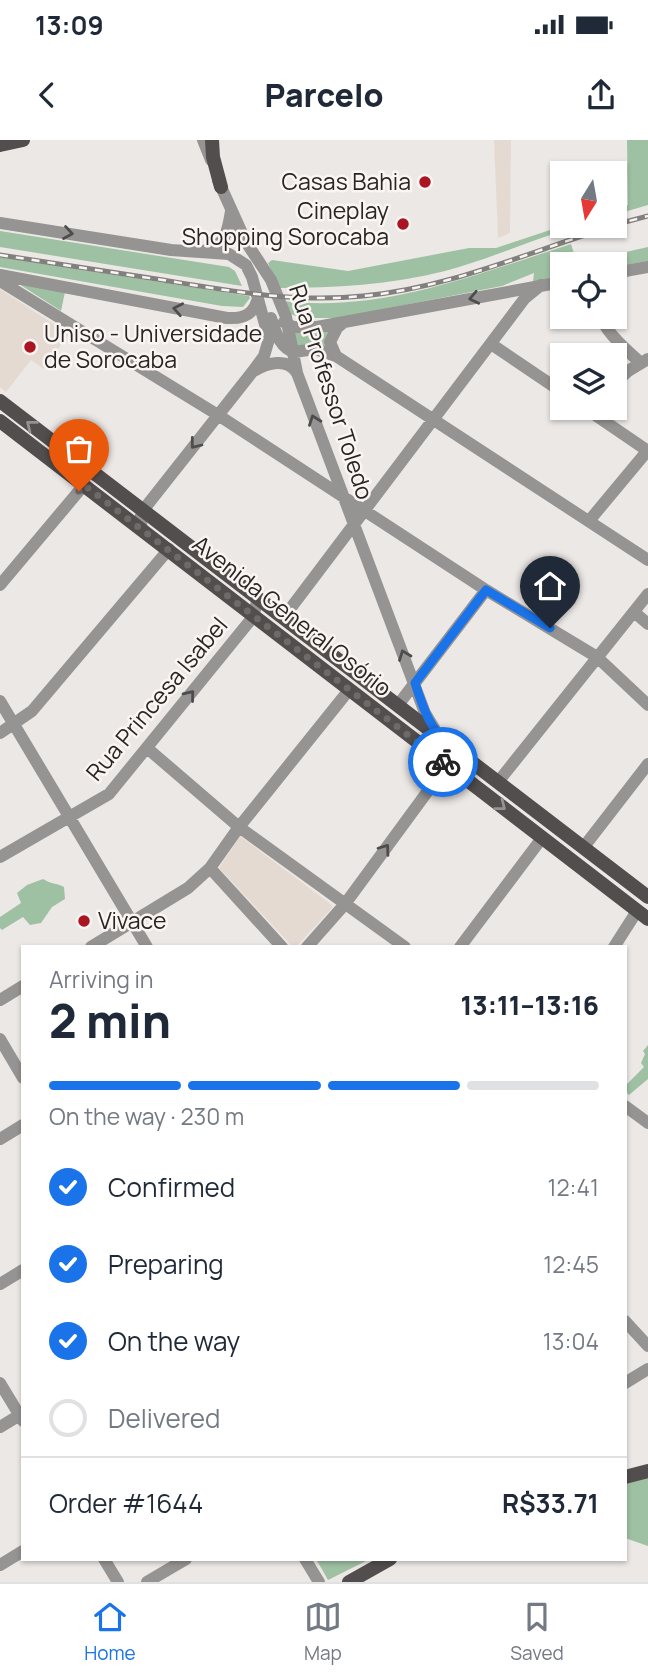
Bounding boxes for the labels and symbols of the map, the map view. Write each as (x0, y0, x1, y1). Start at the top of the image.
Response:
north arrow (550, 161, 626, 238)
place label: Casas Bahia (282, 165, 411, 197)
marker: Casas Bahia (417, 174, 433, 190)
place label: Cineplay Shopping Sorocaba (182, 194, 389, 252)
marker: Cineplay Shopping Sorocaba (395, 216, 411, 232)
one-way arrow (62, 225, 73, 240)
street label: Rua Professor Toledo (282, 280, 382, 503)
one-way arrow (468, 290, 480, 305)
one-way arrow (172, 302, 184, 317)
place label: Uniso - Universidade de Sorocaba (44, 317, 262, 375)
marker: Uniso - Universidade de Sorocaba (22, 339, 38, 355)
one-way arrow (308, 414, 322, 426)
pin (49, 419, 109, 491)
one-way arrow (26, 420, 39, 433)
one-way arrow (191, 436, 204, 449)
street label: Avenida General Osório (186, 527, 399, 703)
pin (520, 556, 580, 628)
street label: Rua Princesa Isabel (78, 610, 234, 787)
one-way arrow (398, 650, 412, 662)
one-way arrow (181, 691, 194, 703)
courier (408, 727, 478, 797)
one-way arrow (494, 798, 506, 811)
one-way arrow (377, 844, 390, 857)
place label: Vivace (98, 904, 166, 936)
marker: Vivace (76, 913, 92, 929)

